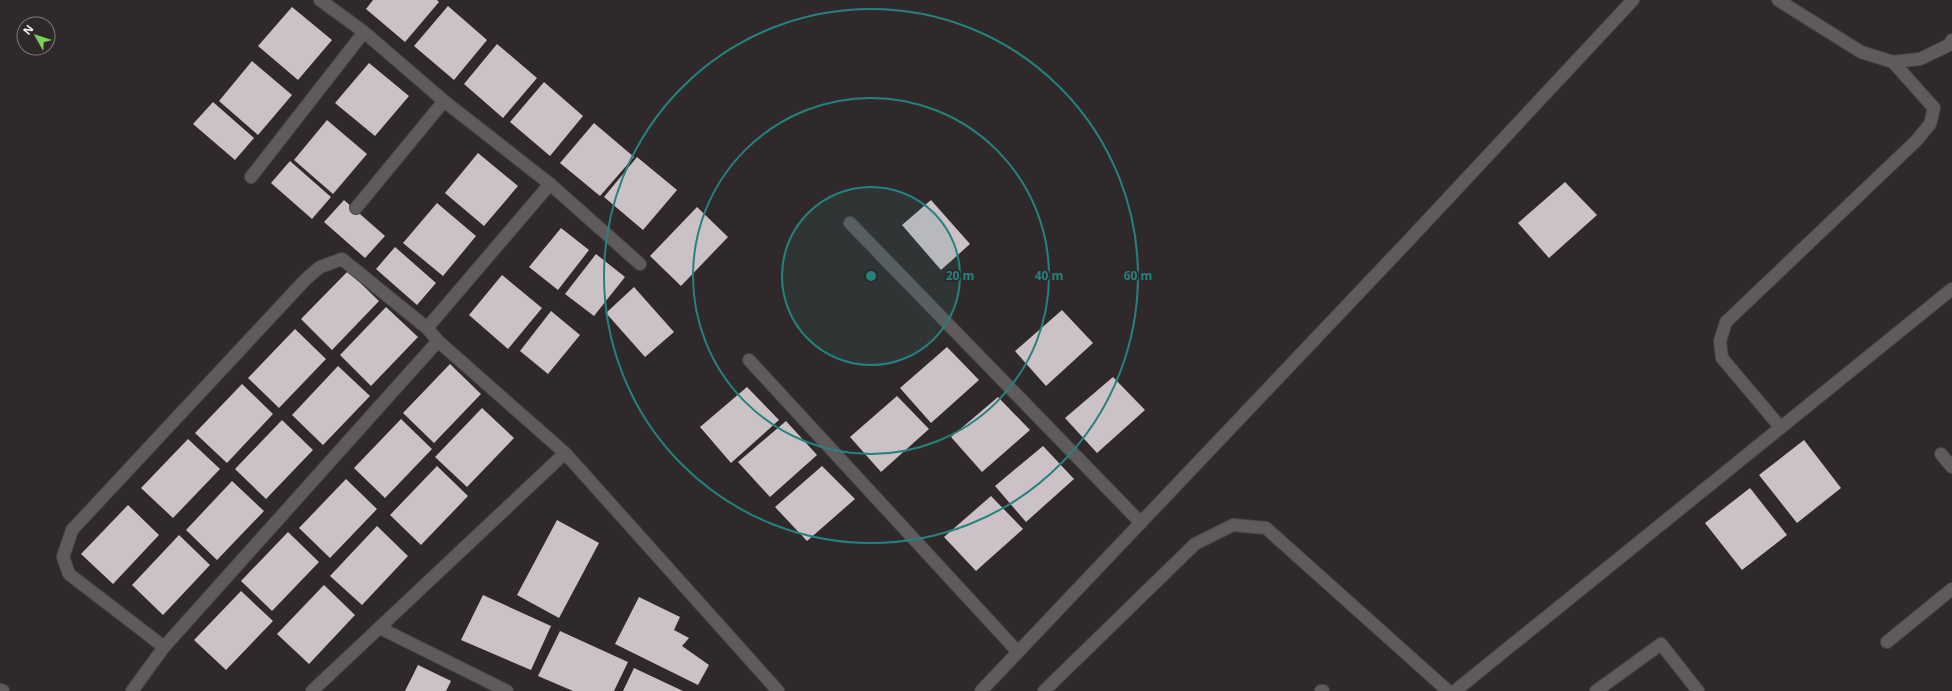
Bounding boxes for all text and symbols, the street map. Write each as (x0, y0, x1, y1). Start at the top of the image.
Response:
north arrow (16, 16, 56, 56)
text: N (19, 21, 36, 38)
text: 20 m (946, 267, 974, 284)
text: 40 m (1035, 267, 1063, 284)
text: 60 m (1124, 267, 1152, 284)
centre of rings (864, 269, 878, 283)

